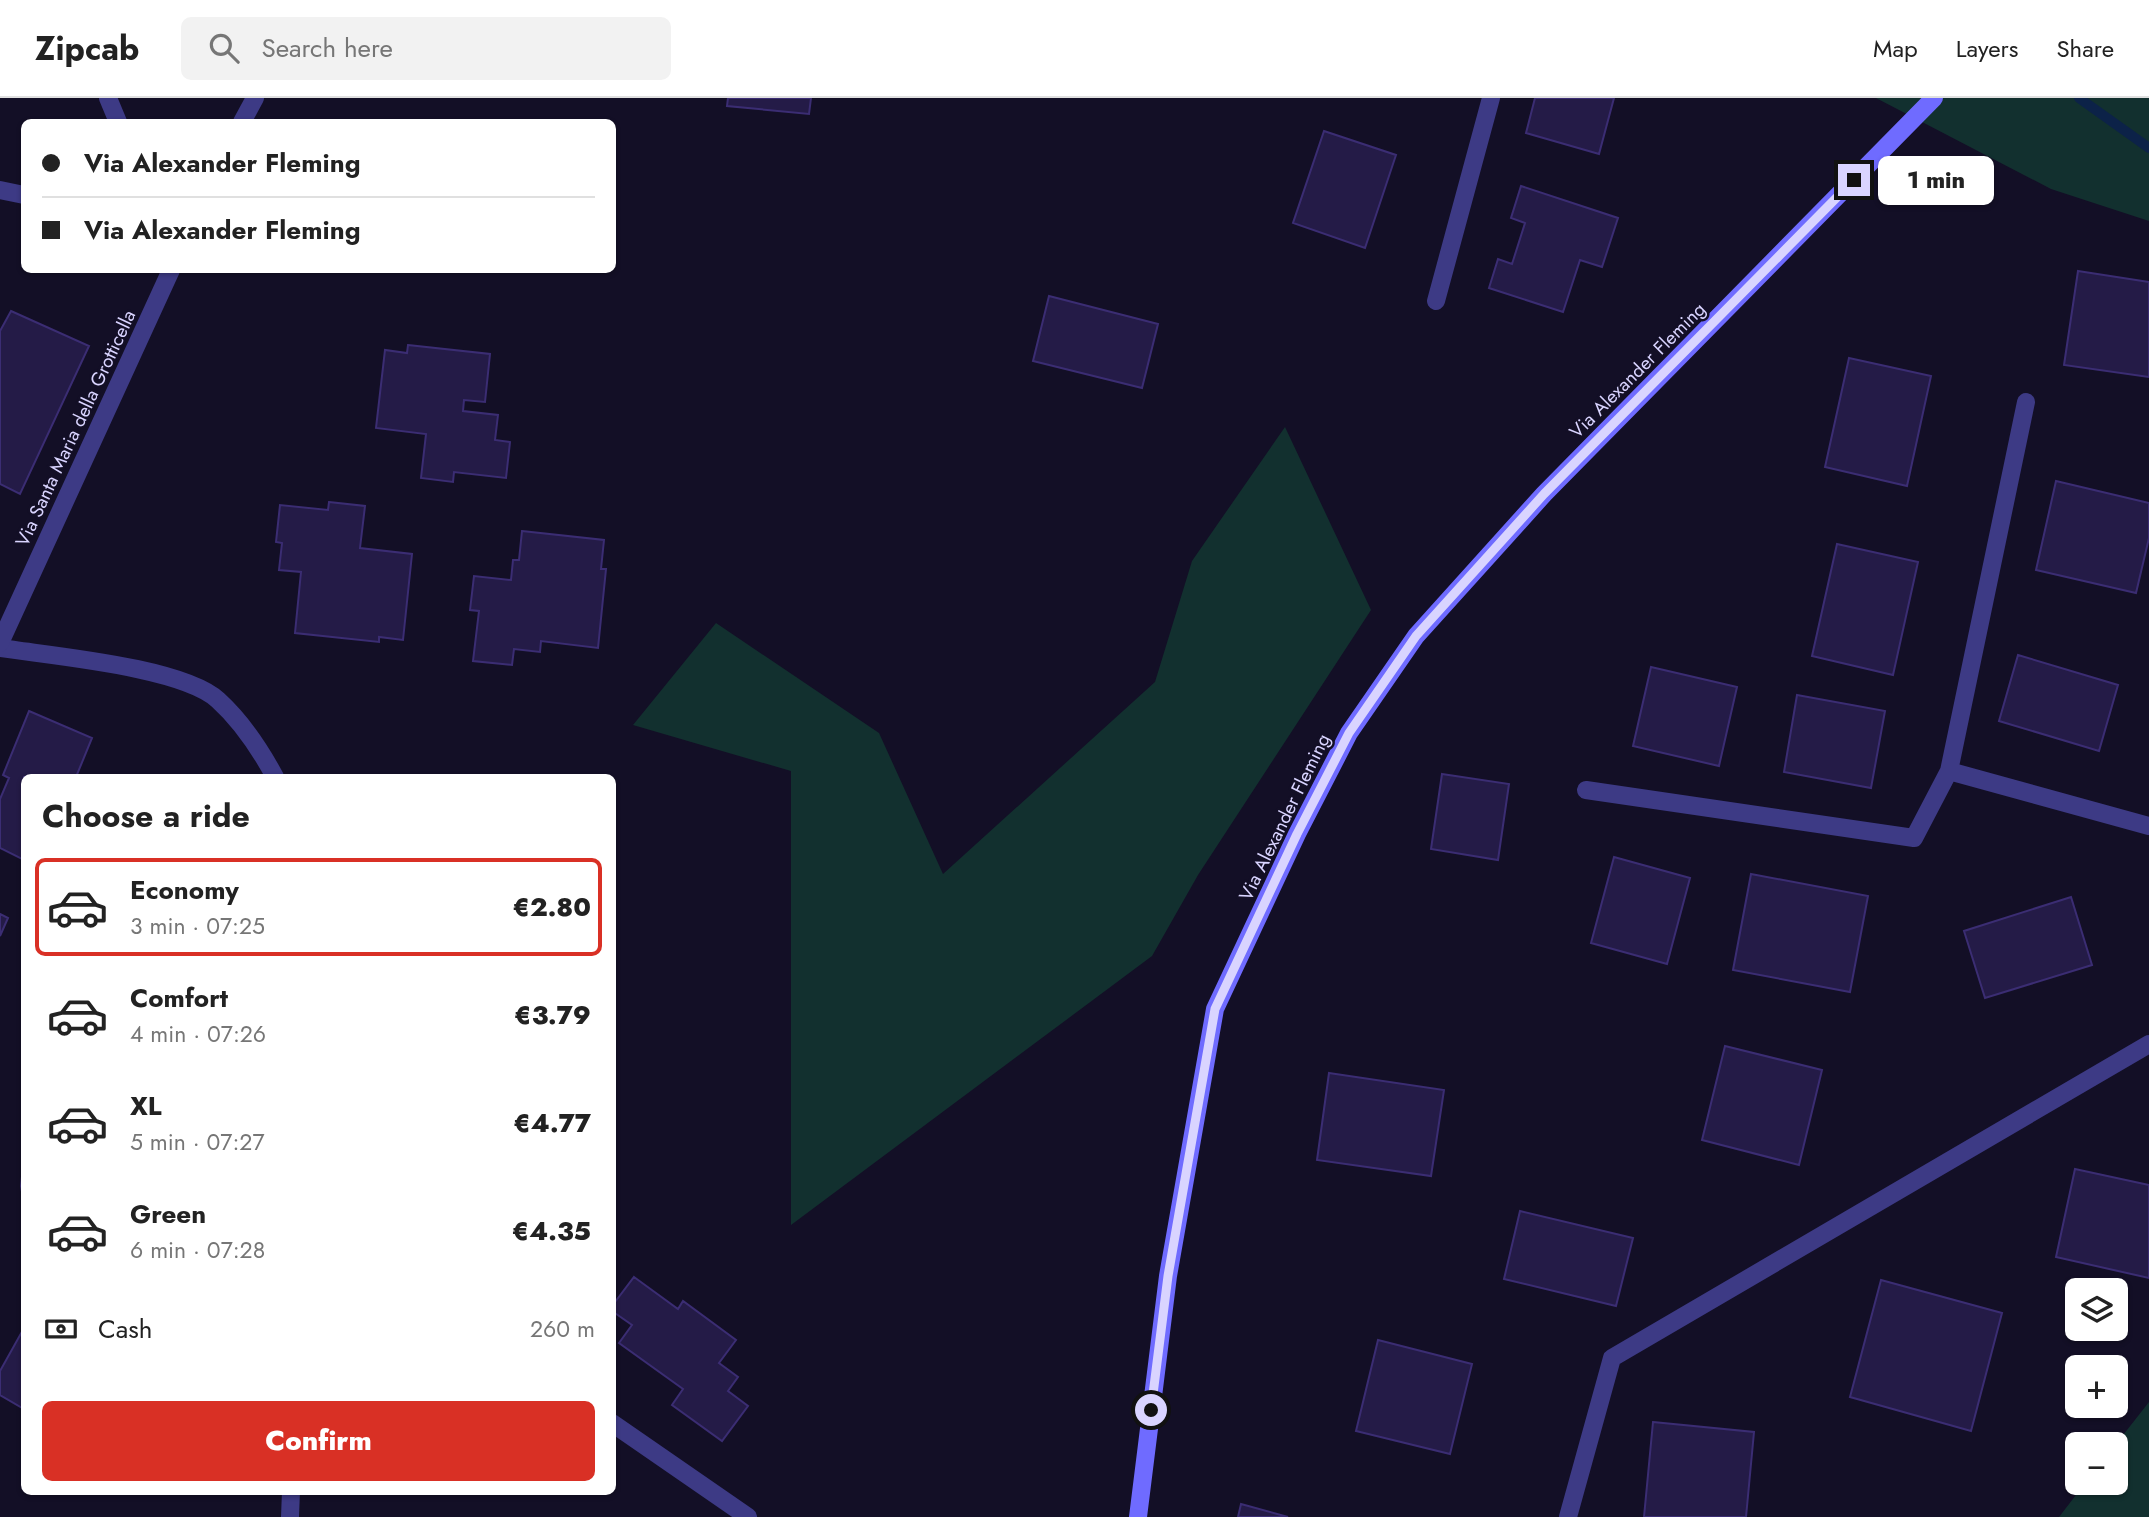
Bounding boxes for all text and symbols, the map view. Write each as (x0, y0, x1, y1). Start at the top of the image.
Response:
search box (181, 17, 671, 80)
text: Zipcab (35, 25, 139, 72)
icon: search (205, 29, 243, 67)
text: Search here (261, 29, 393, 67)
text: Map (1873, 31, 1918, 66)
text: Layers (1956, 31, 2018, 66)
text: Share (2056, 31, 2114, 66)
text: Via Alexander Fleming (84, 144, 361, 182)
callout: 1 min (1878, 155, 1994, 204)
text: 1 min (1907, 163, 1965, 197)
route end (1838, 164, 1870, 196)
text: Via Alexander Fleming (84, 211, 361, 249)
street label: Via Alexander Fleming (1563, 296, 1712, 445)
street label: Via Santa Maria della Grotticella (9, 305, 142, 551)
street label: Via Alexander Fleming (1232, 729, 1337, 905)
text: Choose a ride (42, 793, 250, 839)
text: Economy (130, 871, 239, 909)
icon: car (46, 876, 109, 939)
text: €2.80 (512, 888, 591, 926)
text: 3 min · 07:25 (130, 909, 265, 943)
text: Comfort (130, 979, 228, 1017)
icon: car (46, 984, 109, 1047)
text: €3.79 (514, 996, 591, 1034)
text: 4 min · 07:26 (130, 1017, 266, 1051)
text: XL (130, 1087, 162, 1125)
icon: car (46, 1092, 109, 1155)
text: €4.77 (513, 1104, 591, 1142)
text: 5 min · 07:27 (130, 1125, 265, 1159)
text: Green (130, 1195, 206, 1233)
icon: car (46, 1200, 109, 1263)
text: €4.35 (512, 1212, 591, 1250)
text: 6 min · 07:28 (130, 1233, 265, 1267)
map controls (2065, 1278, 2128, 1495)
button: layers (2065, 1278, 2128, 1341)
icon: cash (42, 1310, 80, 1348)
text: Cash (98, 1310, 152, 1348)
text: 260 m (530, 1312, 595, 1346)
button: + (2065, 1355, 2128, 1418)
route start (1135, 1394, 1167, 1426)
button: Confirm (42, 1401, 595, 1481)
button: − (2065, 1432, 2128, 1495)

